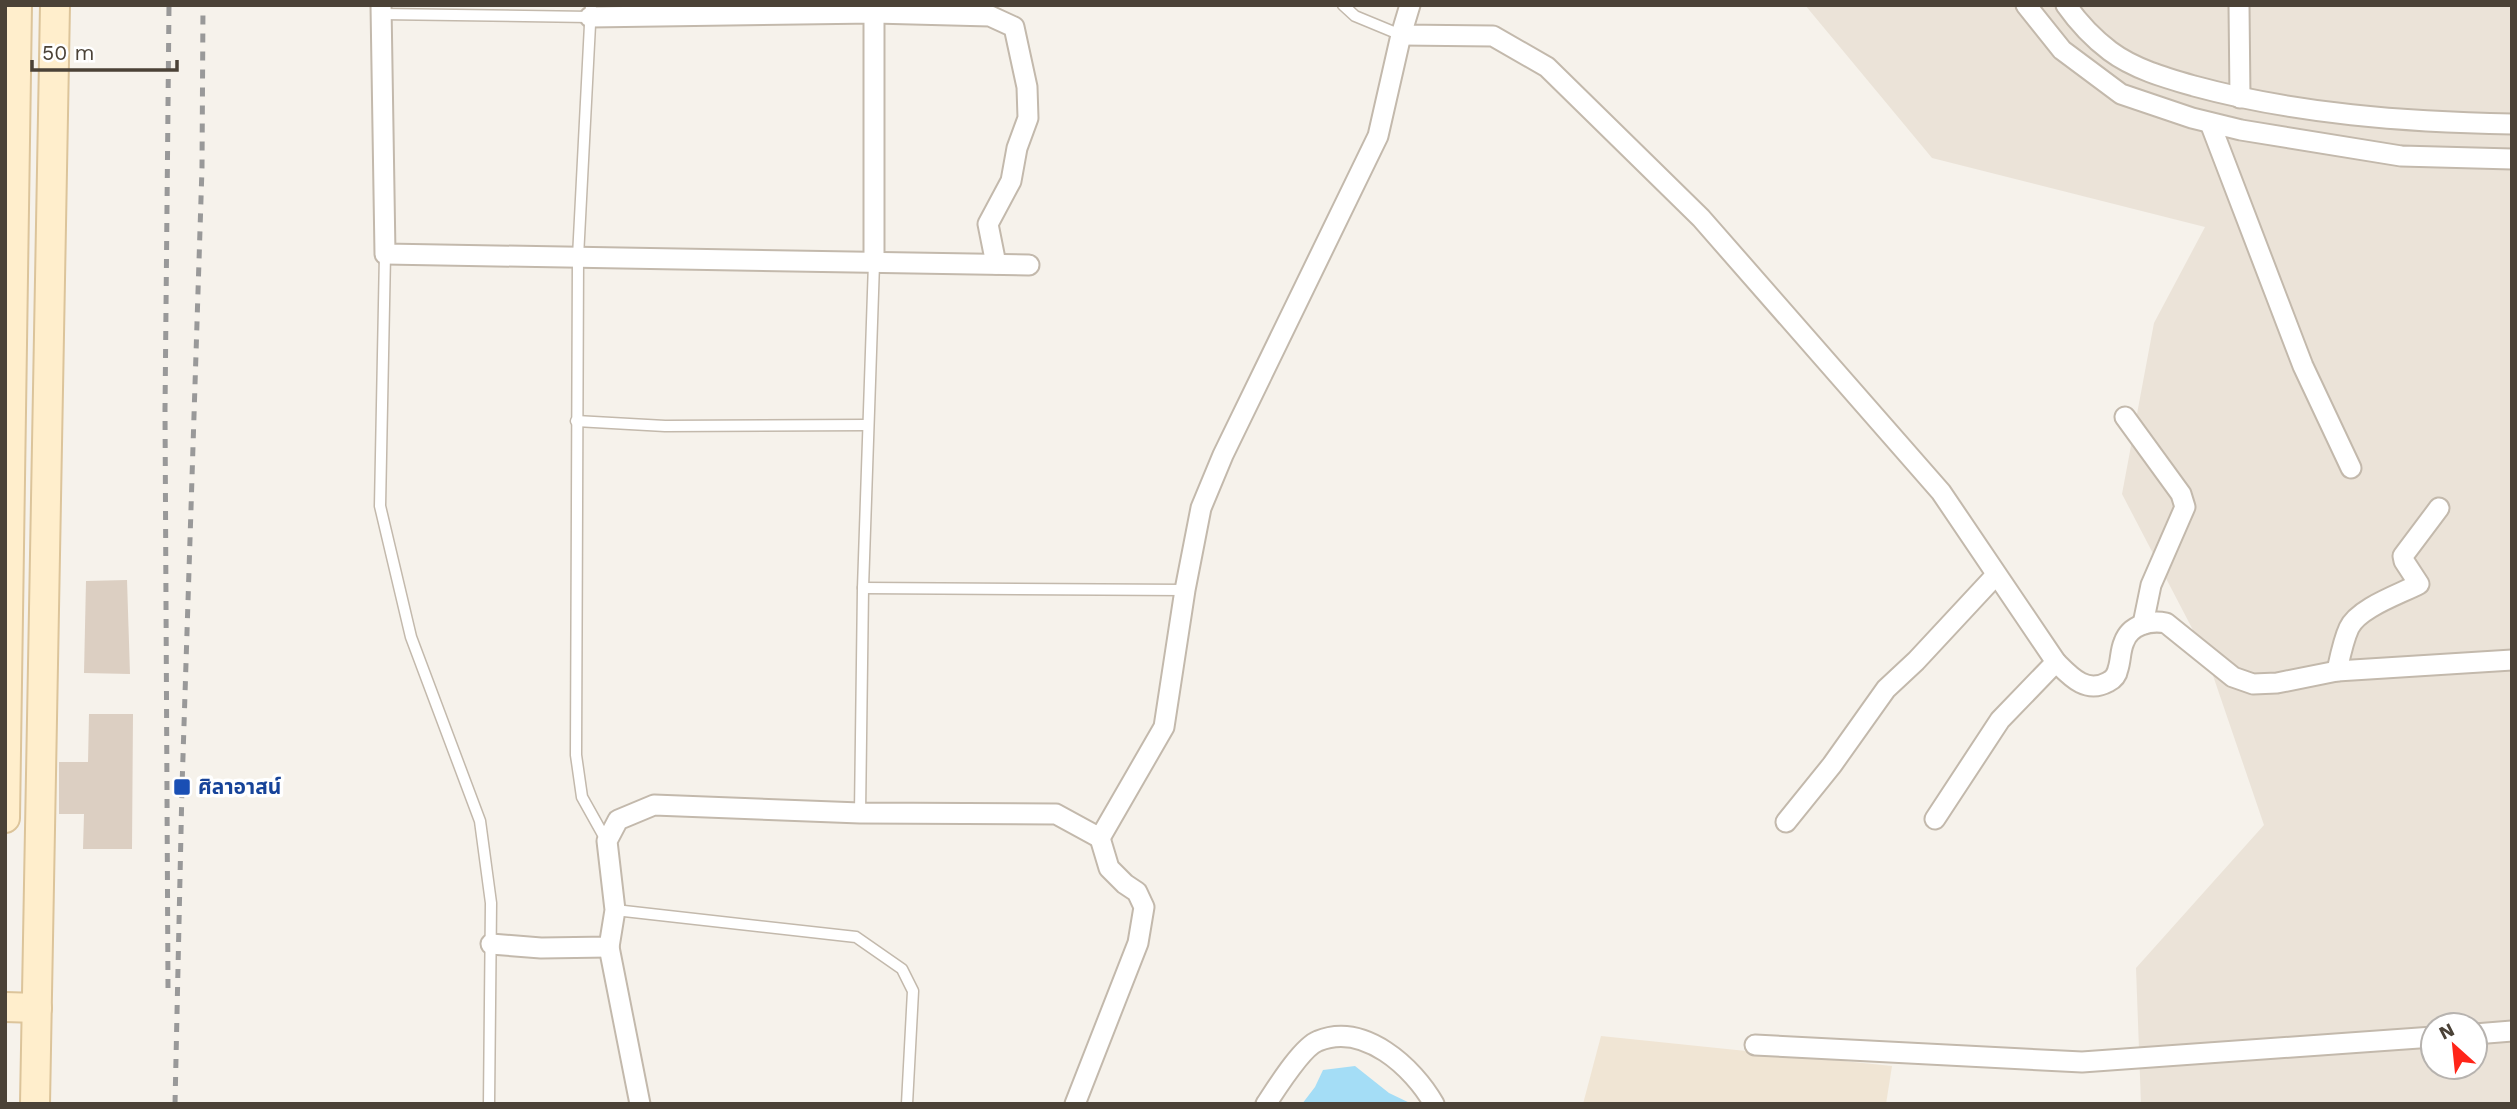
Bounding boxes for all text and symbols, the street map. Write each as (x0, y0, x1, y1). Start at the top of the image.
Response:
scale bar (32, 28, 177, 72)
text: 50 m (42, 40, 94, 65)
place label: ศิลาอาสน์ (198, 774, 281, 799)
marker: ศิลาอาสน์ (172, 777, 192, 797)
north arrow (2419, 1011, 2489, 1081)
text: N (2435, 1018, 2458, 1045)

